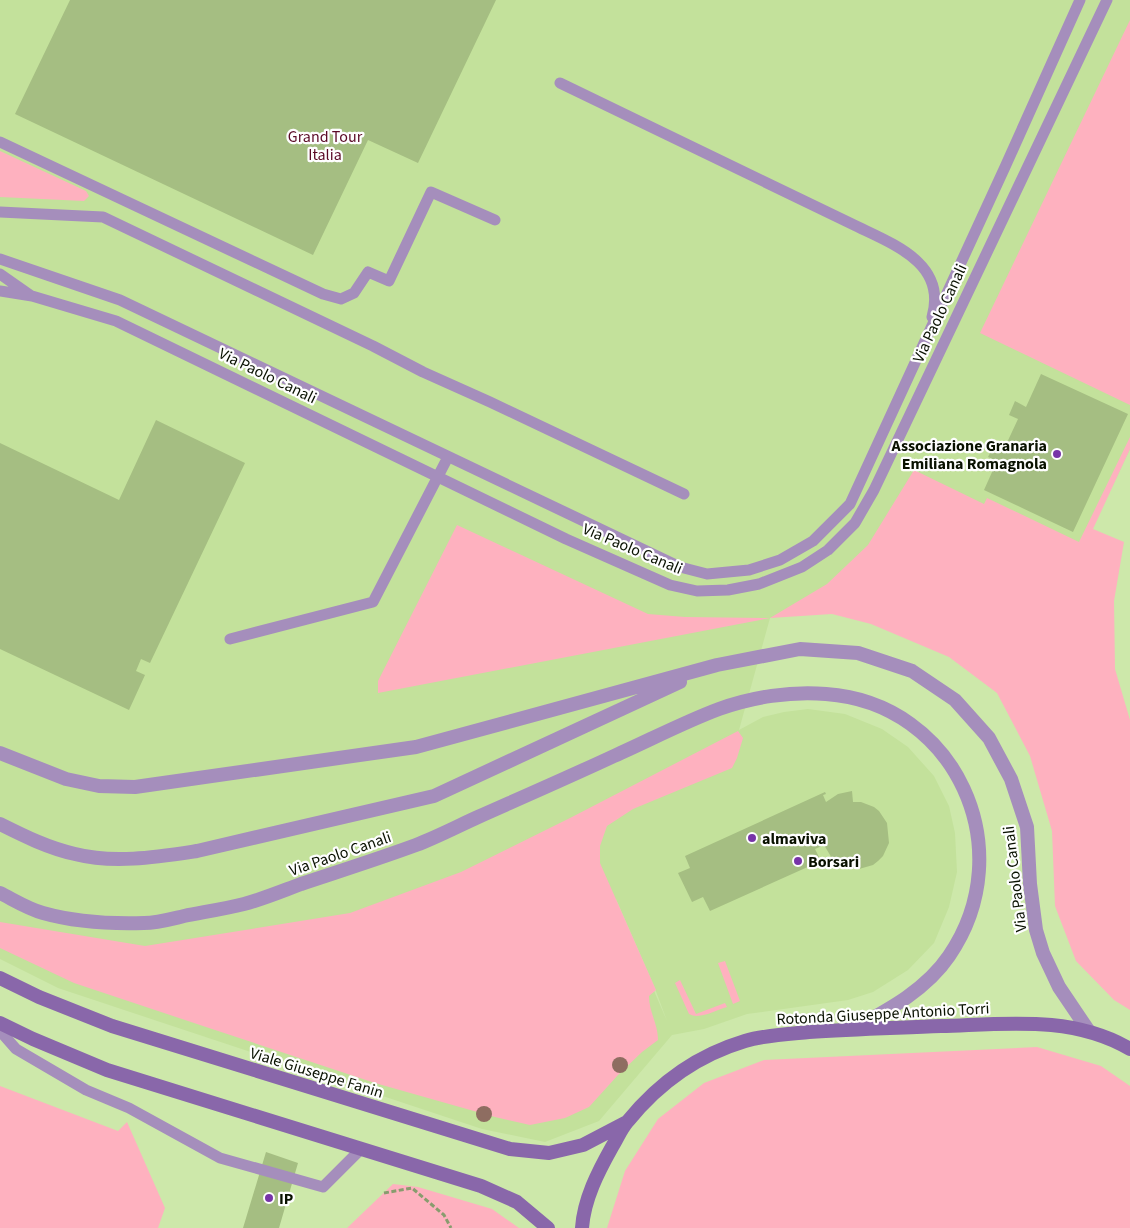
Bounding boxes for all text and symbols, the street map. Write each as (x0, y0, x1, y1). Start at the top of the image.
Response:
park label: Grand Tour Italia (288, 126, 363, 166)
street label: Via Paolo Canali (907, 260, 972, 366)
street label: Via Paolo Canali (215, 343, 320, 409)
place label: Associazione Granaria Emiliana Romagnola (891, 435, 1047, 475)
marker: Associazione Granaria Emiliana Romagnola (1051, 448, 1063, 460)
street label: Via Paolo Canali (579, 518, 686, 580)
street label: Via Paolo Canali (998, 825, 1032, 933)
street label: Via Paolo Canali (286, 826, 394, 882)
place label: almaviva (762, 828, 826, 850)
marker: almaviva (746, 832, 758, 844)
place label: Borsari (808, 851, 859, 873)
marker: Borsari (792, 855, 804, 867)
street label: Rotonda Giuseppe Antonio Torri (776, 997, 990, 1031)
street label: Viale Giuseppe Fanin (247, 1042, 386, 1104)
place label: IP (279, 1188, 293, 1210)
marker: IP (263, 1192, 275, 1204)

